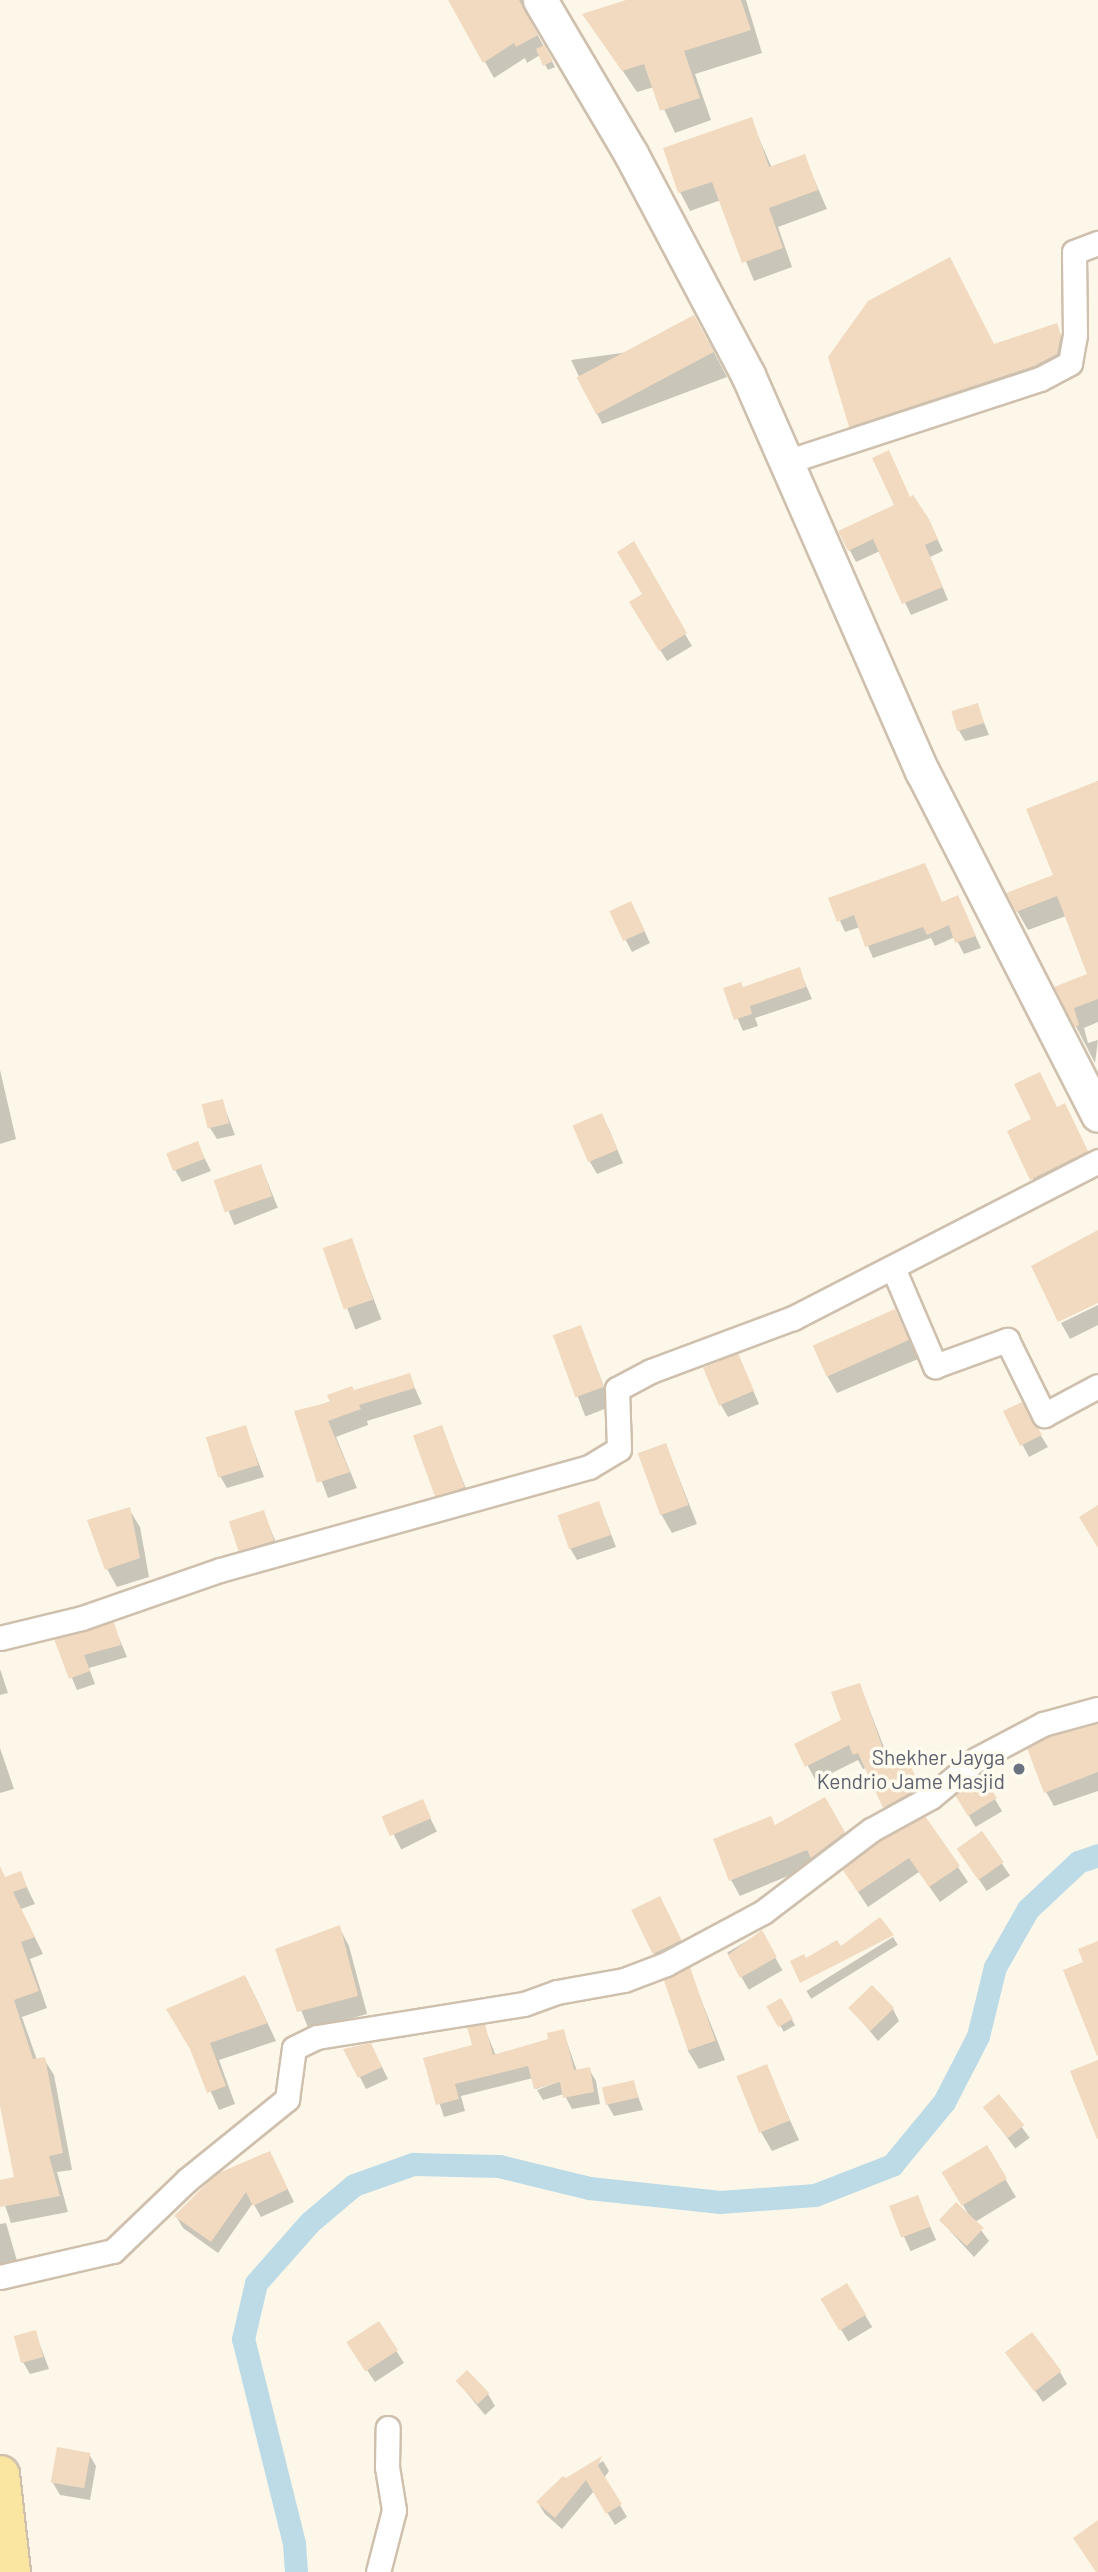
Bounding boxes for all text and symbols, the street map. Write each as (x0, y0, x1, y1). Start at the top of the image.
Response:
place label: Shekher Jayga Kendrio Jame Masjid (817, 1744, 1005, 1794)
marker: Shekher Jayga Kendrio Jame Masjid (1011, 1761, 1027, 1777)

